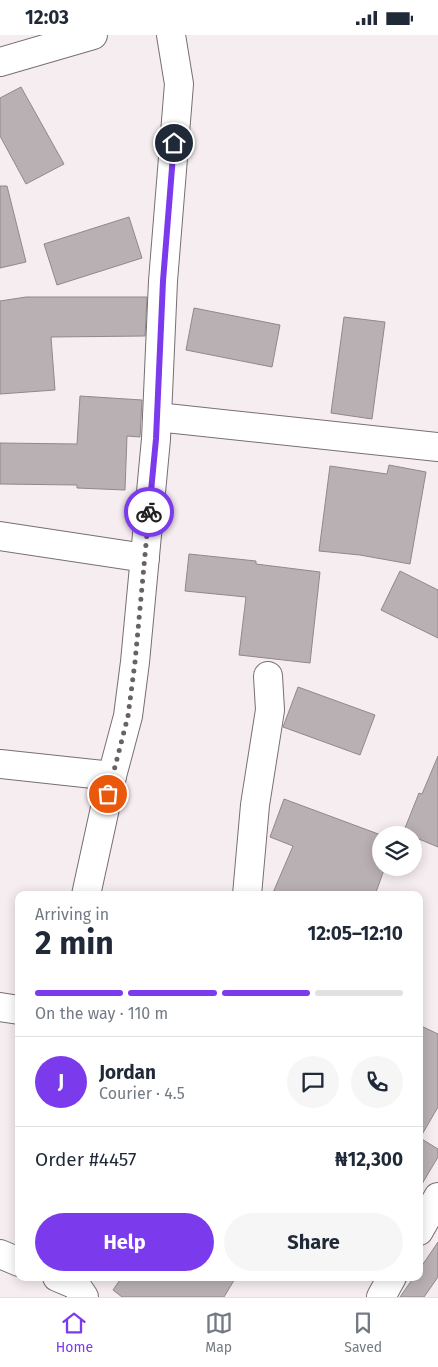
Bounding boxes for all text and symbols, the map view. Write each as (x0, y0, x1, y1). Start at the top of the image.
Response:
text: 12:03 (25, 6, 69, 29)
pin (153, 122, 195, 164)
icon: home (160, 129, 188, 157)
courier (124, 487, 174, 537)
icon: bike (135, 498, 163, 526)
pin (87, 773, 129, 815)
icon: bag (94, 780, 122, 808)
map controls (372, 826, 422, 876)
button: layers (372, 826, 422, 876)
text: Arriving in (35, 905, 109, 924)
text: 12:05–12:10 (307, 922, 403, 945)
text: 2 min (35, 924, 114, 962)
text: On the way · 110 m (35, 1004, 168, 1023)
button: chat (287, 1056, 339, 1108)
button: phone (351, 1056, 403, 1108)
text: Jordan (99, 1061, 156, 1084)
text: J (58, 1070, 64, 1093)
text: Courier · 4.5 (99, 1084, 185, 1103)
text: Order #4457 (35, 1148, 136, 1171)
text: ₦12,300 (335, 1148, 403, 1171)
button: Help (35, 1213, 214, 1271)
button: Share (224, 1213, 403, 1271)
tab: Home (56, 1309, 93, 1356)
tab: Map (205, 1309, 233, 1356)
tab: Saved (344, 1309, 382, 1356)

